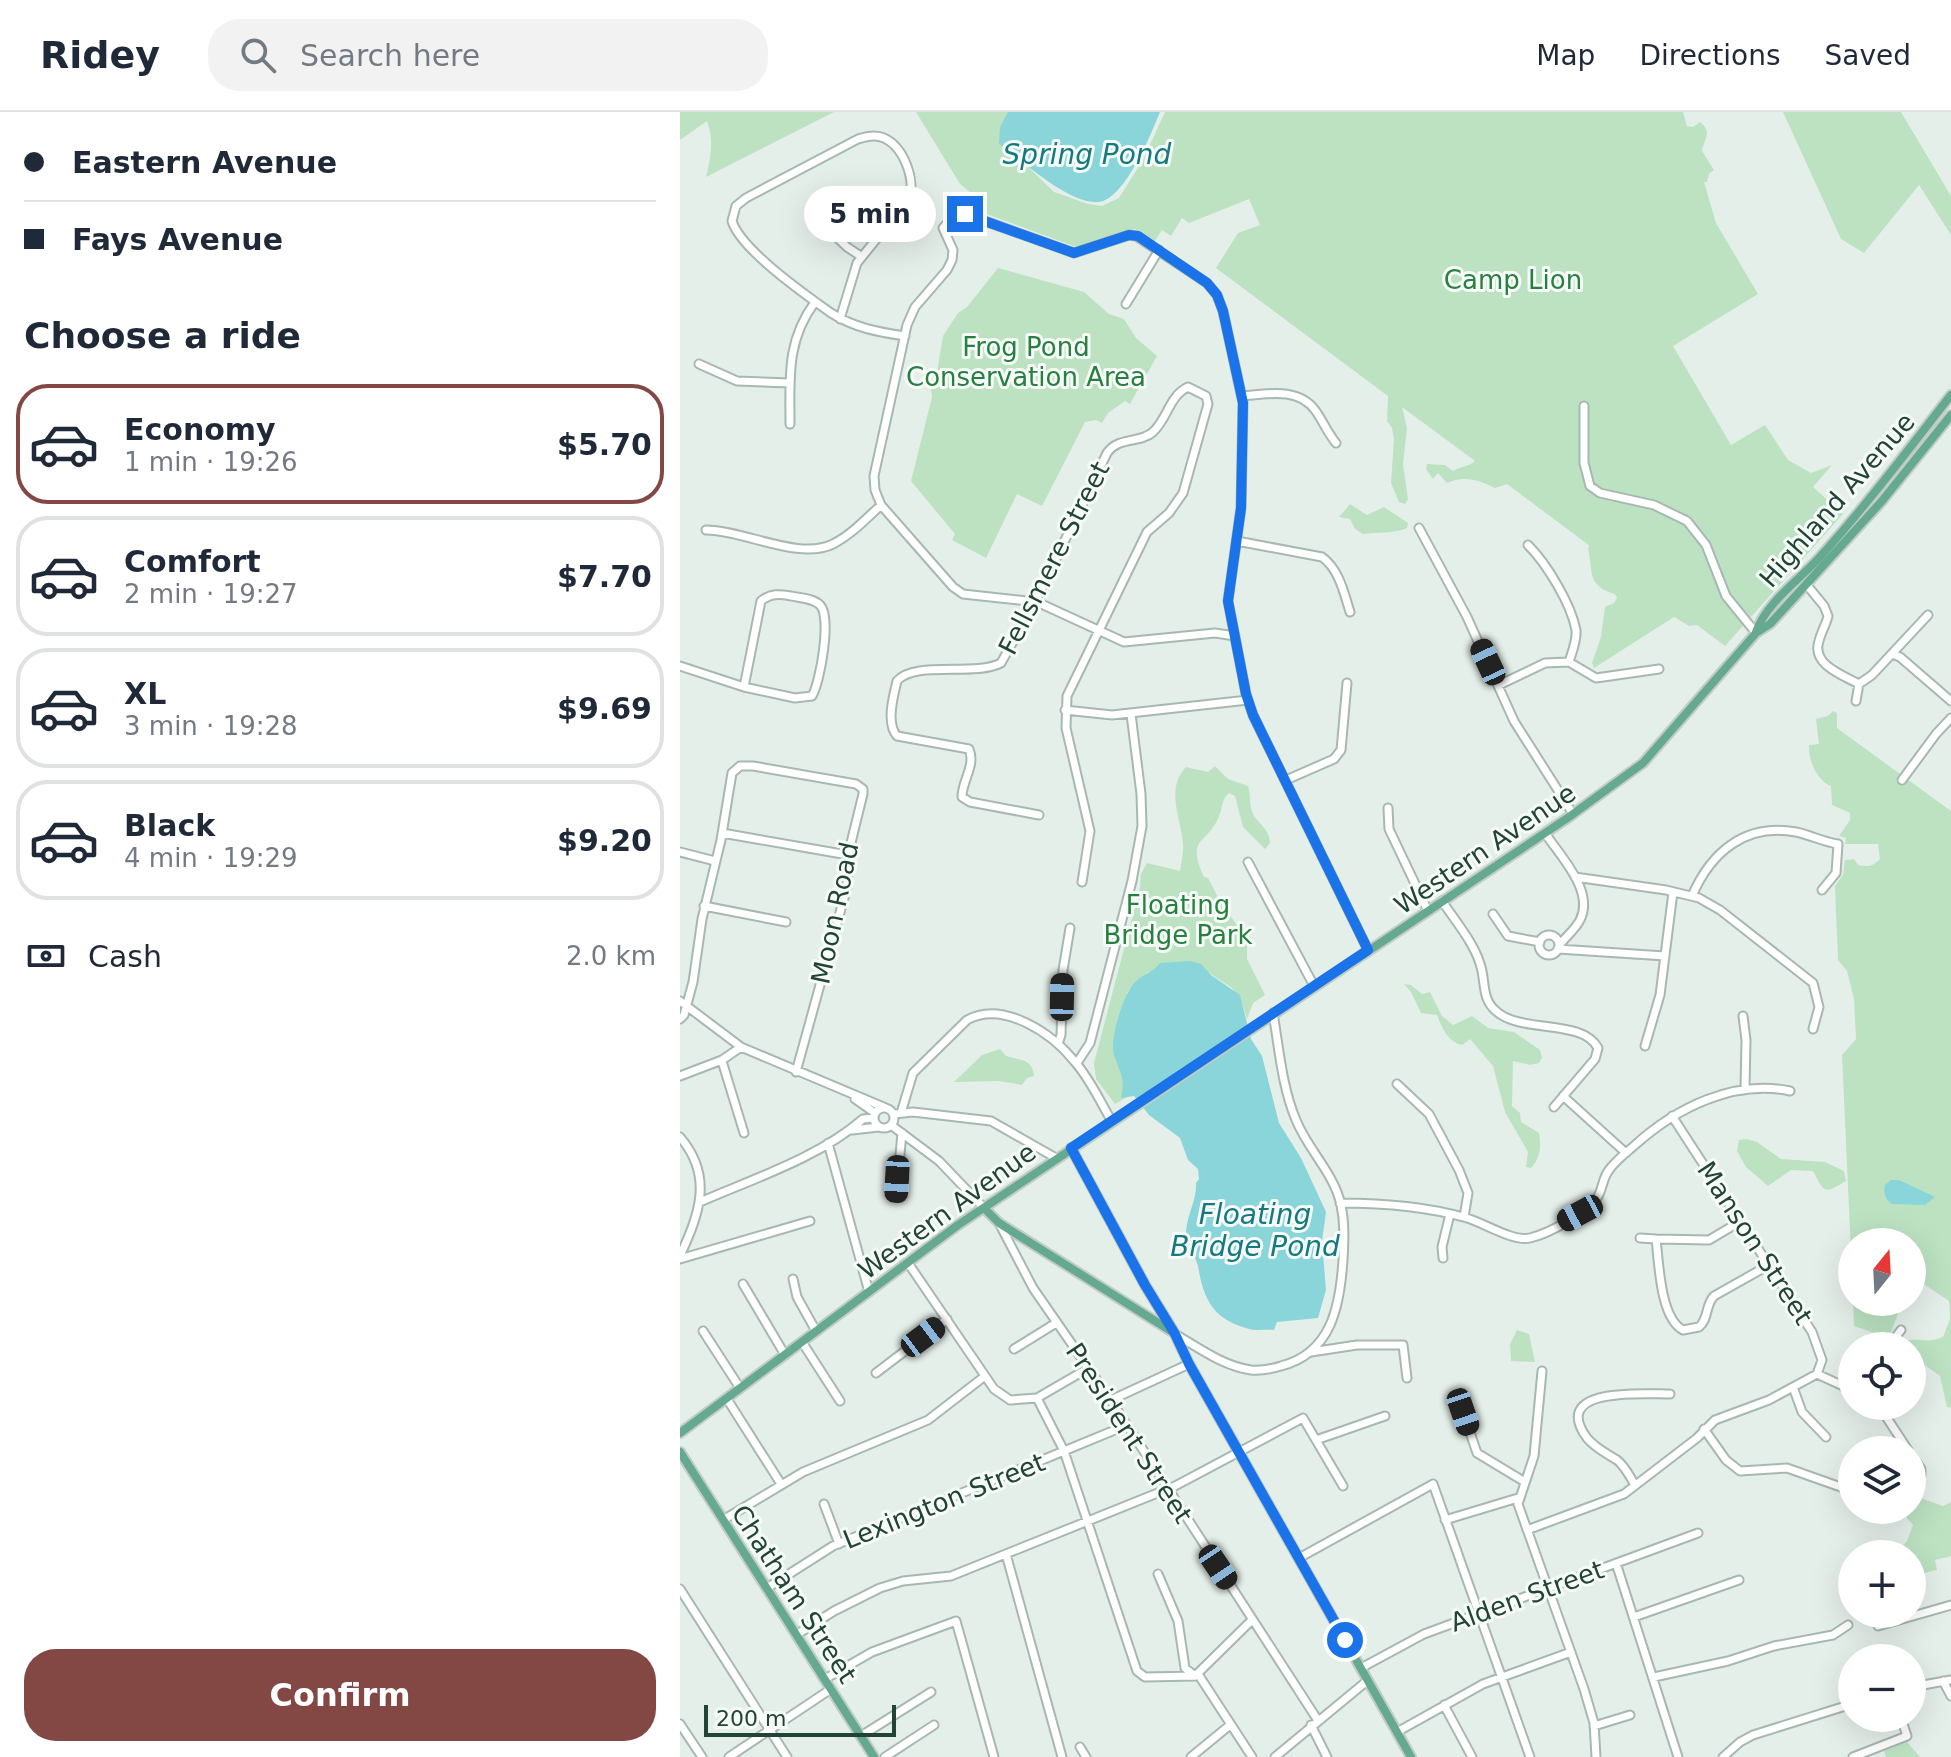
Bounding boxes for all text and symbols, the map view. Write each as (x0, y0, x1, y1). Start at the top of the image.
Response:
search box (208, 19, 768, 91)
text: Ridey (40, 33, 160, 77)
icon: search (236, 33, 280, 77)
text: Search here (300, 38, 480, 73)
text: Map (1536, 39, 1595, 72)
text: Directions (1639, 39, 1780, 72)
text: Saved (1824, 39, 1911, 72)
water label: Spring Pond (1003, 138, 1172, 171)
text: Eastern Avenue (72, 145, 337, 180)
callout: 5 min (805, 186, 937, 242)
route end (947, 196, 983, 232)
text: 5 min (829, 199, 911, 229)
text: Fays Avenue (72, 222, 283, 257)
park label: Camp Lion (1444, 265, 1582, 295)
text: Choose a ride (24, 315, 301, 356)
park label: Frog Pond Conservation Area (906, 332, 1146, 392)
street label: Highland Avenue (1753, 407, 1921, 593)
icon: car (28, 408, 100, 480)
text: Economy (124, 412, 276, 447)
text: $5.70 (557, 427, 652, 462)
text: 1 min · 19:26 (124, 447, 298, 477)
street label: Fellsmere Street (992, 457, 1116, 659)
icon: car (28, 540, 100, 612)
text: Comfort (124, 544, 261, 579)
text: $7.70 (557, 559, 652, 594)
text: 2 min · 19:27 (124, 579, 298, 609)
car (1467, 635, 1509, 689)
icon: car (28, 672, 100, 744)
text: XL (124, 676, 166, 711)
text: $9.69 (557, 691, 652, 726)
text: 3 min · 19:28 (124, 711, 298, 741)
street label: Western Avenue (1389, 777, 1581, 921)
icon: car (28, 804, 100, 876)
text: Black (124, 808, 215, 843)
text: $9.20 (557, 823, 652, 858)
street label: Moon Road (805, 839, 865, 987)
text: 4 min · 19:29 (124, 843, 298, 873)
park label: Floating Bridge Park (1103, 890, 1253, 950)
icon: cash (24, 934, 68, 978)
text: Cash (88, 939, 162, 974)
text: 2.0 km (566, 941, 656, 971)
car (1050, 973, 1074, 1021)
street label: Western Avenue (853, 1137, 1041, 1285)
car (884, 1154, 910, 1204)
street label: Manson Street (1691, 1156, 1819, 1330)
car (1553, 1191, 1607, 1235)
water label: Floating Bridge Pond (1170, 1198, 1340, 1263)
north arrow (1838, 1228, 1926, 1316)
map controls (1838, 1228, 1926, 1732)
car (897, 1313, 949, 1361)
button: locate (1838, 1332, 1926, 1420)
street label: President Street (1060, 1337, 1198, 1529)
car (1444, 1385, 1482, 1439)
button: layers (1838, 1436, 1926, 1524)
street label: Lexington Street (839, 1447, 1049, 1555)
street label: Chatham Street (725, 1500, 863, 1688)
car (1195, 1540, 1241, 1594)
button: + (1838, 1540, 1926, 1628)
street label: Alden Street (1446, 1554, 1608, 1638)
route start (1327, 1622, 1363, 1658)
button: − (1838, 1644, 1926, 1732)
button: Confirm (24, 1649, 656, 1741)
scale bar (704, 1701, 896, 1737)
text: 200 m (716, 1706, 786, 1731)

